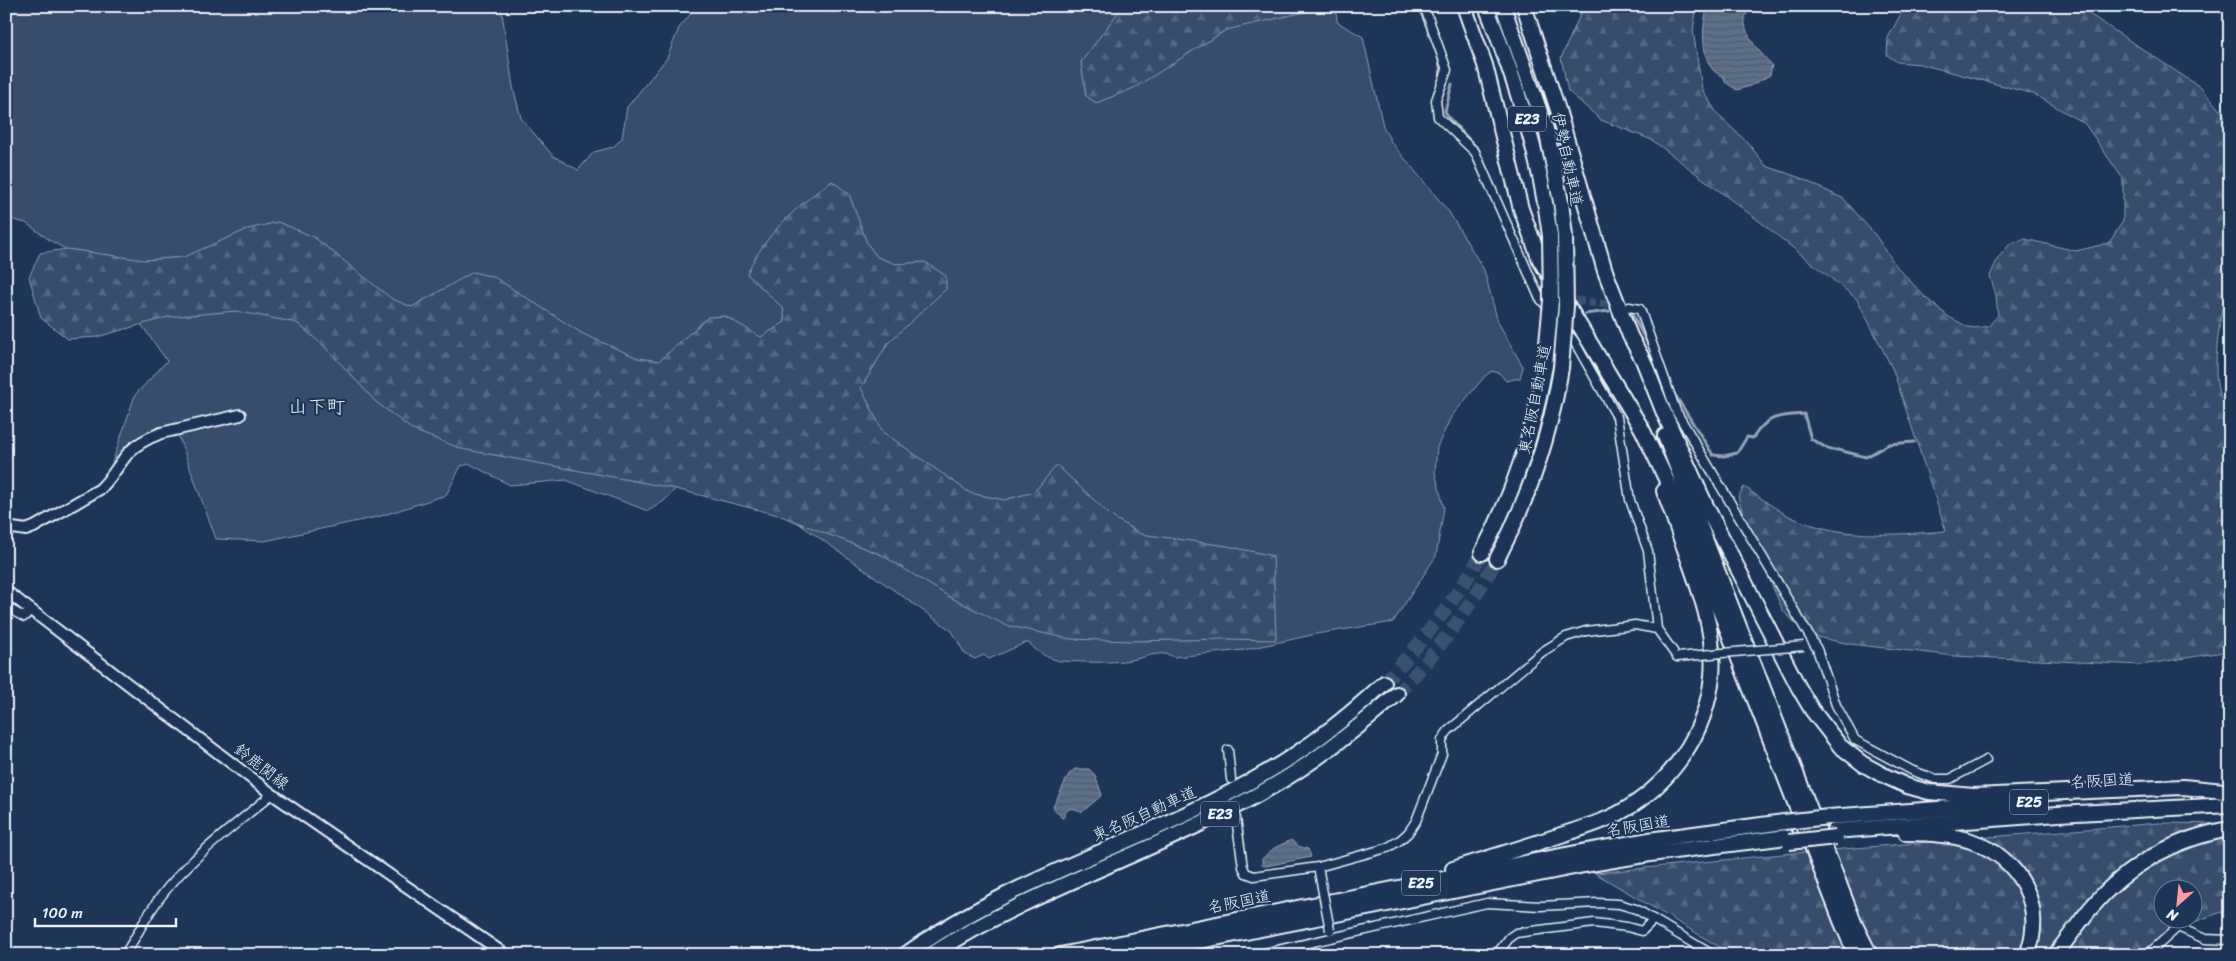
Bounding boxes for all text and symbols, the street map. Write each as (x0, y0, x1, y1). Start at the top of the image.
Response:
road number: E23 (1508, 106, 1546, 132)
street label: 伊勢自動車道 (1543, 109, 1592, 209)
street label: 東名阪自動車道 (1510, 341, 1559, 457)
district label: 山下町 (288, 390, 346, 423)
street label: 鈴鹿関線 (228, 735, 296, 798)
street label: 名阪国道 (2069, 764, 2135, 797)
street label: 東名阪自動車道 (1087, 777, 1201, 849)
road number: E25 (2010, 790, 2048, 814)
road number: E23 (1201, 802, 1239, 826)
street label: 名阪国道 (1604, 806, 1672, 845)
road number: E25 (1402, 870, 1440, 896)
north arrow (2154, 878, 2204, 928)
street label: 名阪国道 (1205, 881, 1273, 922)
scale bar (35, 896, 176, 928)
text: 100 m (42, 900, 83, 926)
text: N (2162, 902, 2183, 929)

